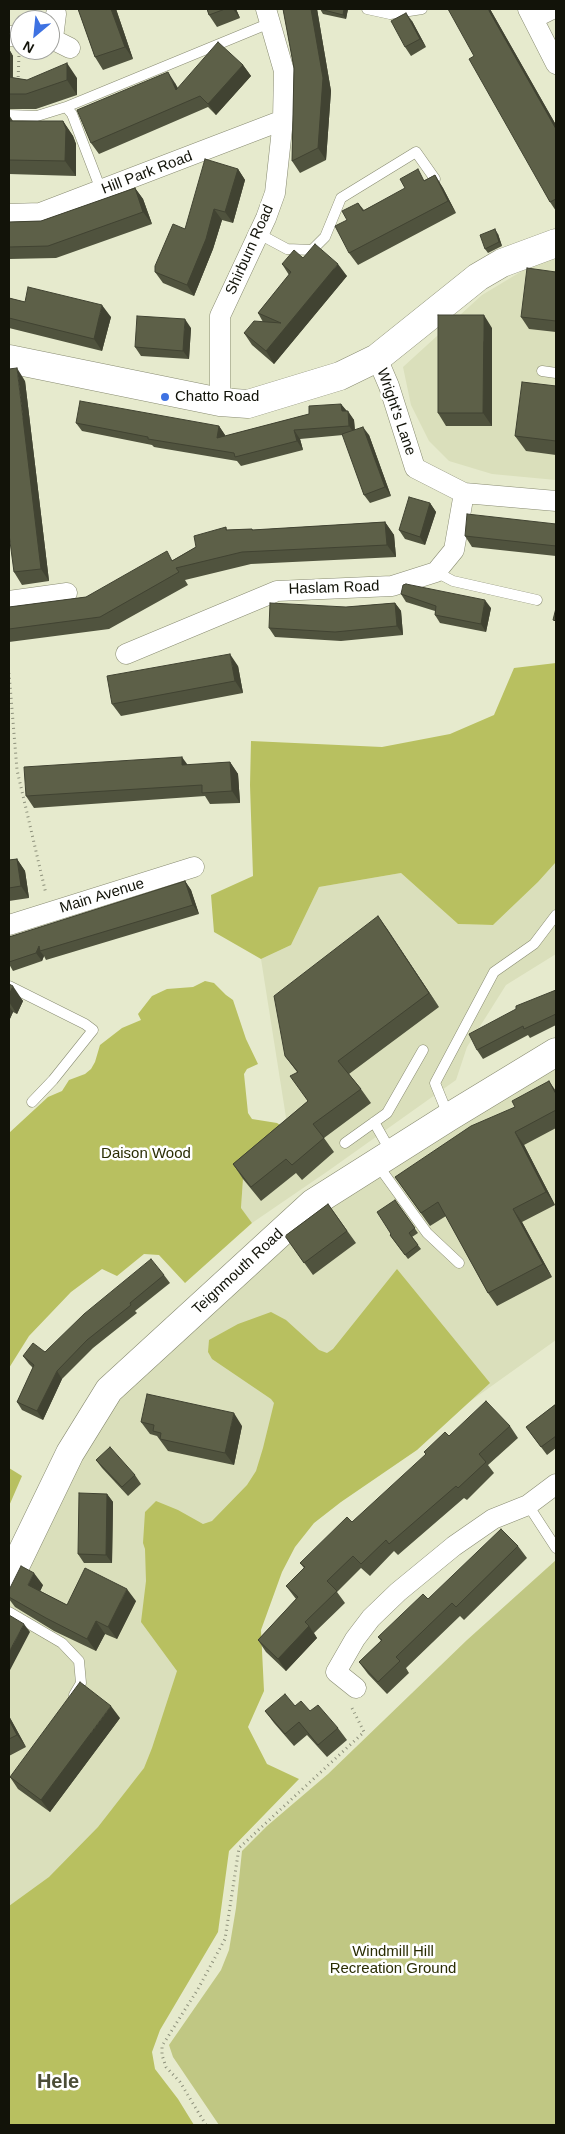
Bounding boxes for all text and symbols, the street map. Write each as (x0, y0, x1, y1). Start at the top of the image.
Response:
north arrow (10, 10, 60, 60)
text: N (20, 38, 37, 57)
street label: Hill Park Road (99, 147, 195, 199)
street label: Shirburn Road (222, 202, 278, 298)
street label: Wright's Lane (373, 366, 419, 458)
place label: Chatto Road (175, 388, 259, 406)
marker: Chatto Road (159, 391, 171, 403)
street label: Haslam Road (288, 577, 380, 599)
street label: Main Avenue (58, 875, 146, 917)
park label: Daison Wood (101, 1145, 191, 1163)
street label: Teignmouth Road (189, 1225, 287, 1319)
park label: Windmill Hill Recreation Ground (330, 1943, 456, 1978)
district label: Hele (37, 2070, 79, 2094)

